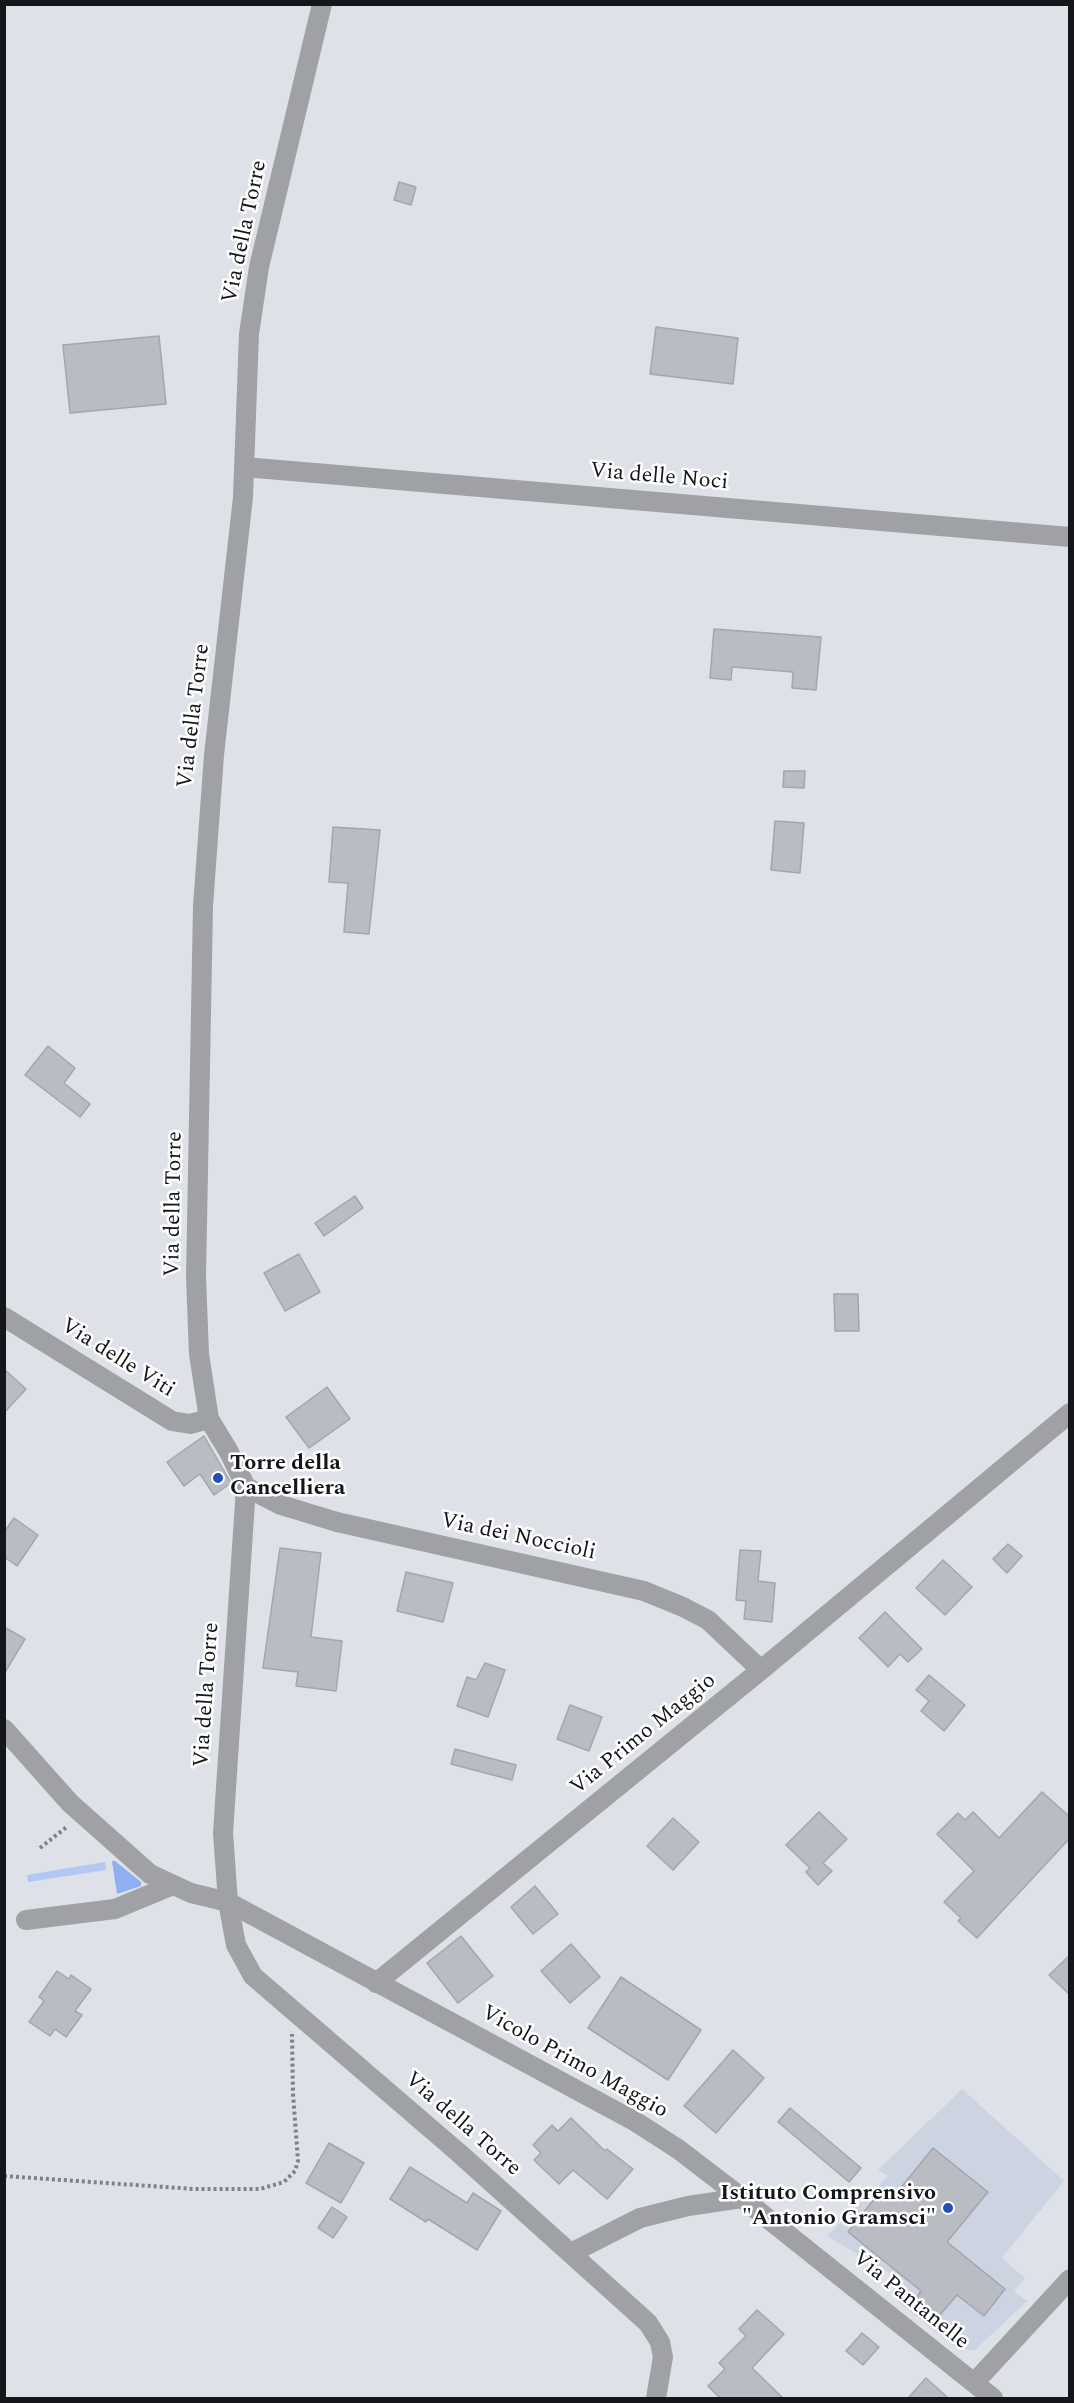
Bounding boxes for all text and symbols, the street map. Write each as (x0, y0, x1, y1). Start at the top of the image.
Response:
street label: Via della Torre (218, 158, 274, 306)
street label: Via delle Noci (589, 459, 729, 497)
street label: Via della Torre (173, 642, 217, 790)
street label: Via della Torre (161, 1131, 189, 1277)
street label: Via delle Viti (55, 1314, 179, 1404)
place label: Torre della Cancelliera (230, 1452, 345, 1504)
marker: Torre della Cancelliera (211, 1471, 225, 1485)
street label: Via dei Noccioli (438, 1509, 598, 1567)
street label: Via della Torre (190, 1622, 226, 1768)
street label: Via Primo Maggio (566, 1668, 722, 1802)
street label: Vicolo Primo Maggio (476, 2001, 672, 2125)
street label: Via della Torre (399, 2067, 525, 2183)
place label: Istituto Comprensivo "Antonio Gramsci" (720, 2182, 936, 2234)
marker: Istituto Comprensivo "Antonio Gramsci" (941, 2201, 955, 2215)
street label: Via Pantanelle (846, 2246, 974, 2356)

